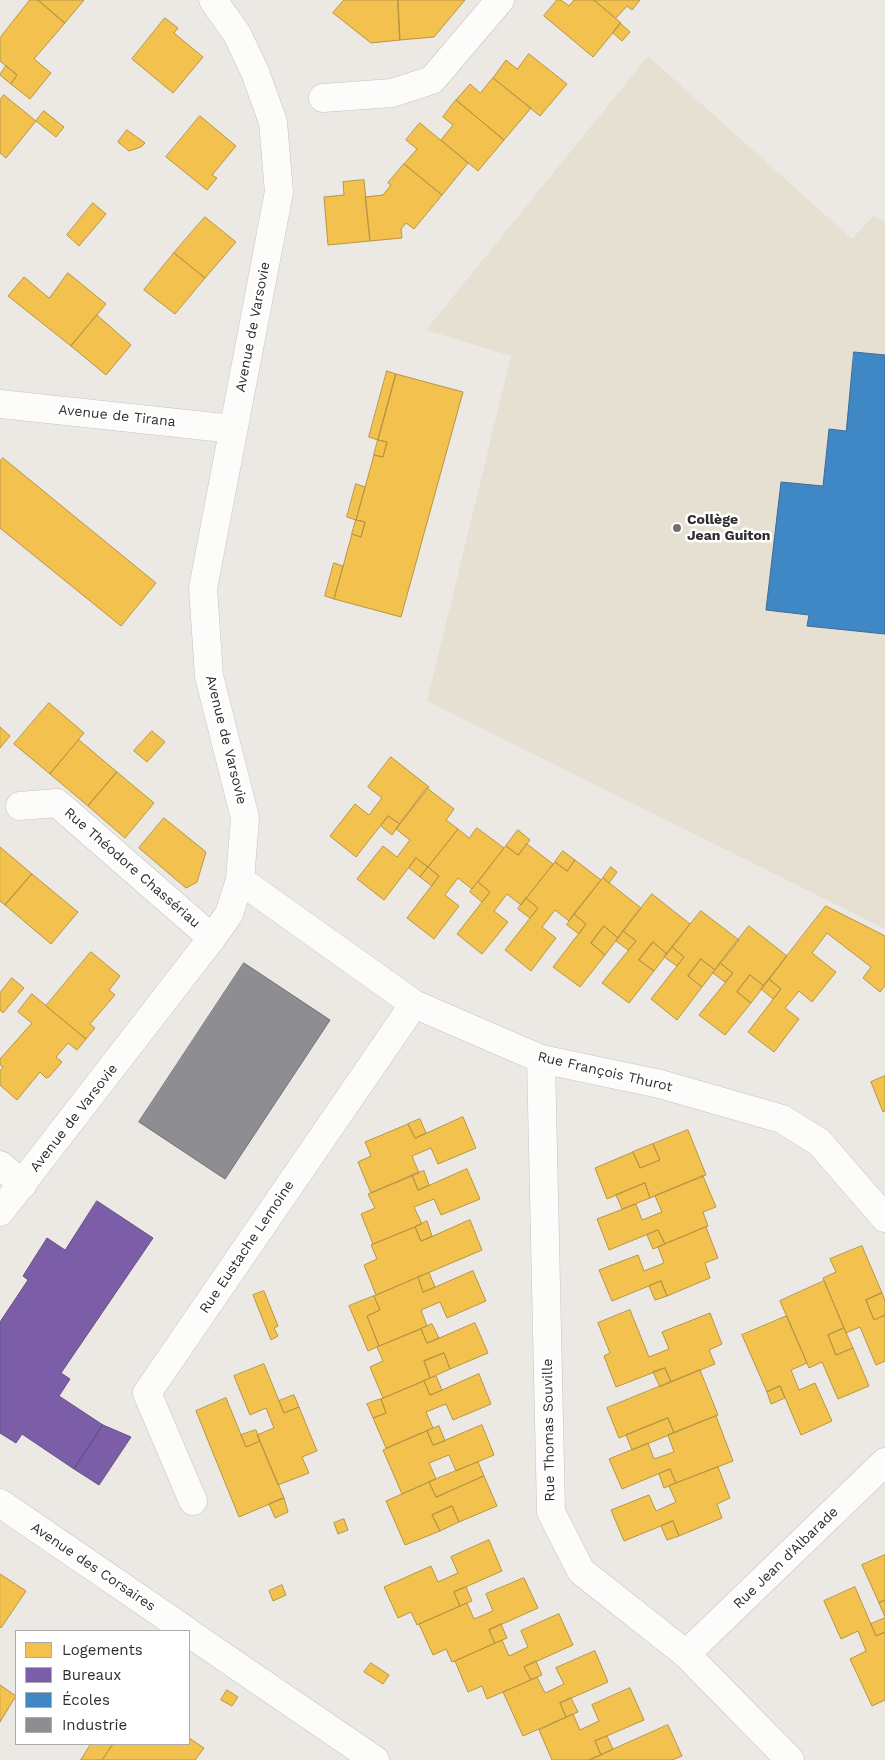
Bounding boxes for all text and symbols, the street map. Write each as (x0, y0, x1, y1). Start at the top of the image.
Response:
street label: Avenue de Varsovie (232, 260, 274, 394)
street label: Avenue de Tirana (57, 401, 177, 431)
place label: Collège Jean Guiton (687, 512, 771, 544)
marker: Collège Jean Guiton (671, 522, 683, 534)
street label: Avenue de Varsovie (202, 674, 250, 806)
street label: Rue Théodore Chassériau (61, 804, 203, 932)
street label: Rue François Thurot (536, 1048, 674, 1096)
street label: Avenue de Varsovie (27, 1061, 121, 1175)
street label: Rue Eustache Lemoine (196, 1177, 298, 1317)
street label: Rue Thomas Souville (539, 1358, 559, 1502)
street label: Rue Jean d'Albarade (730, 1504, 842, 1612)
street label: Avenue des Corsaires (27, 1519, 159, 1615)
legend (15, 1630, 190, 1745)
text: Logements (62, 1641, 143, 1659)
text: Bureaux (62, 1666, 121, 1684)
text: Écoles (62, 1691, 110, 1709)
text: Industrie (62, 1716, 127, 1734)

